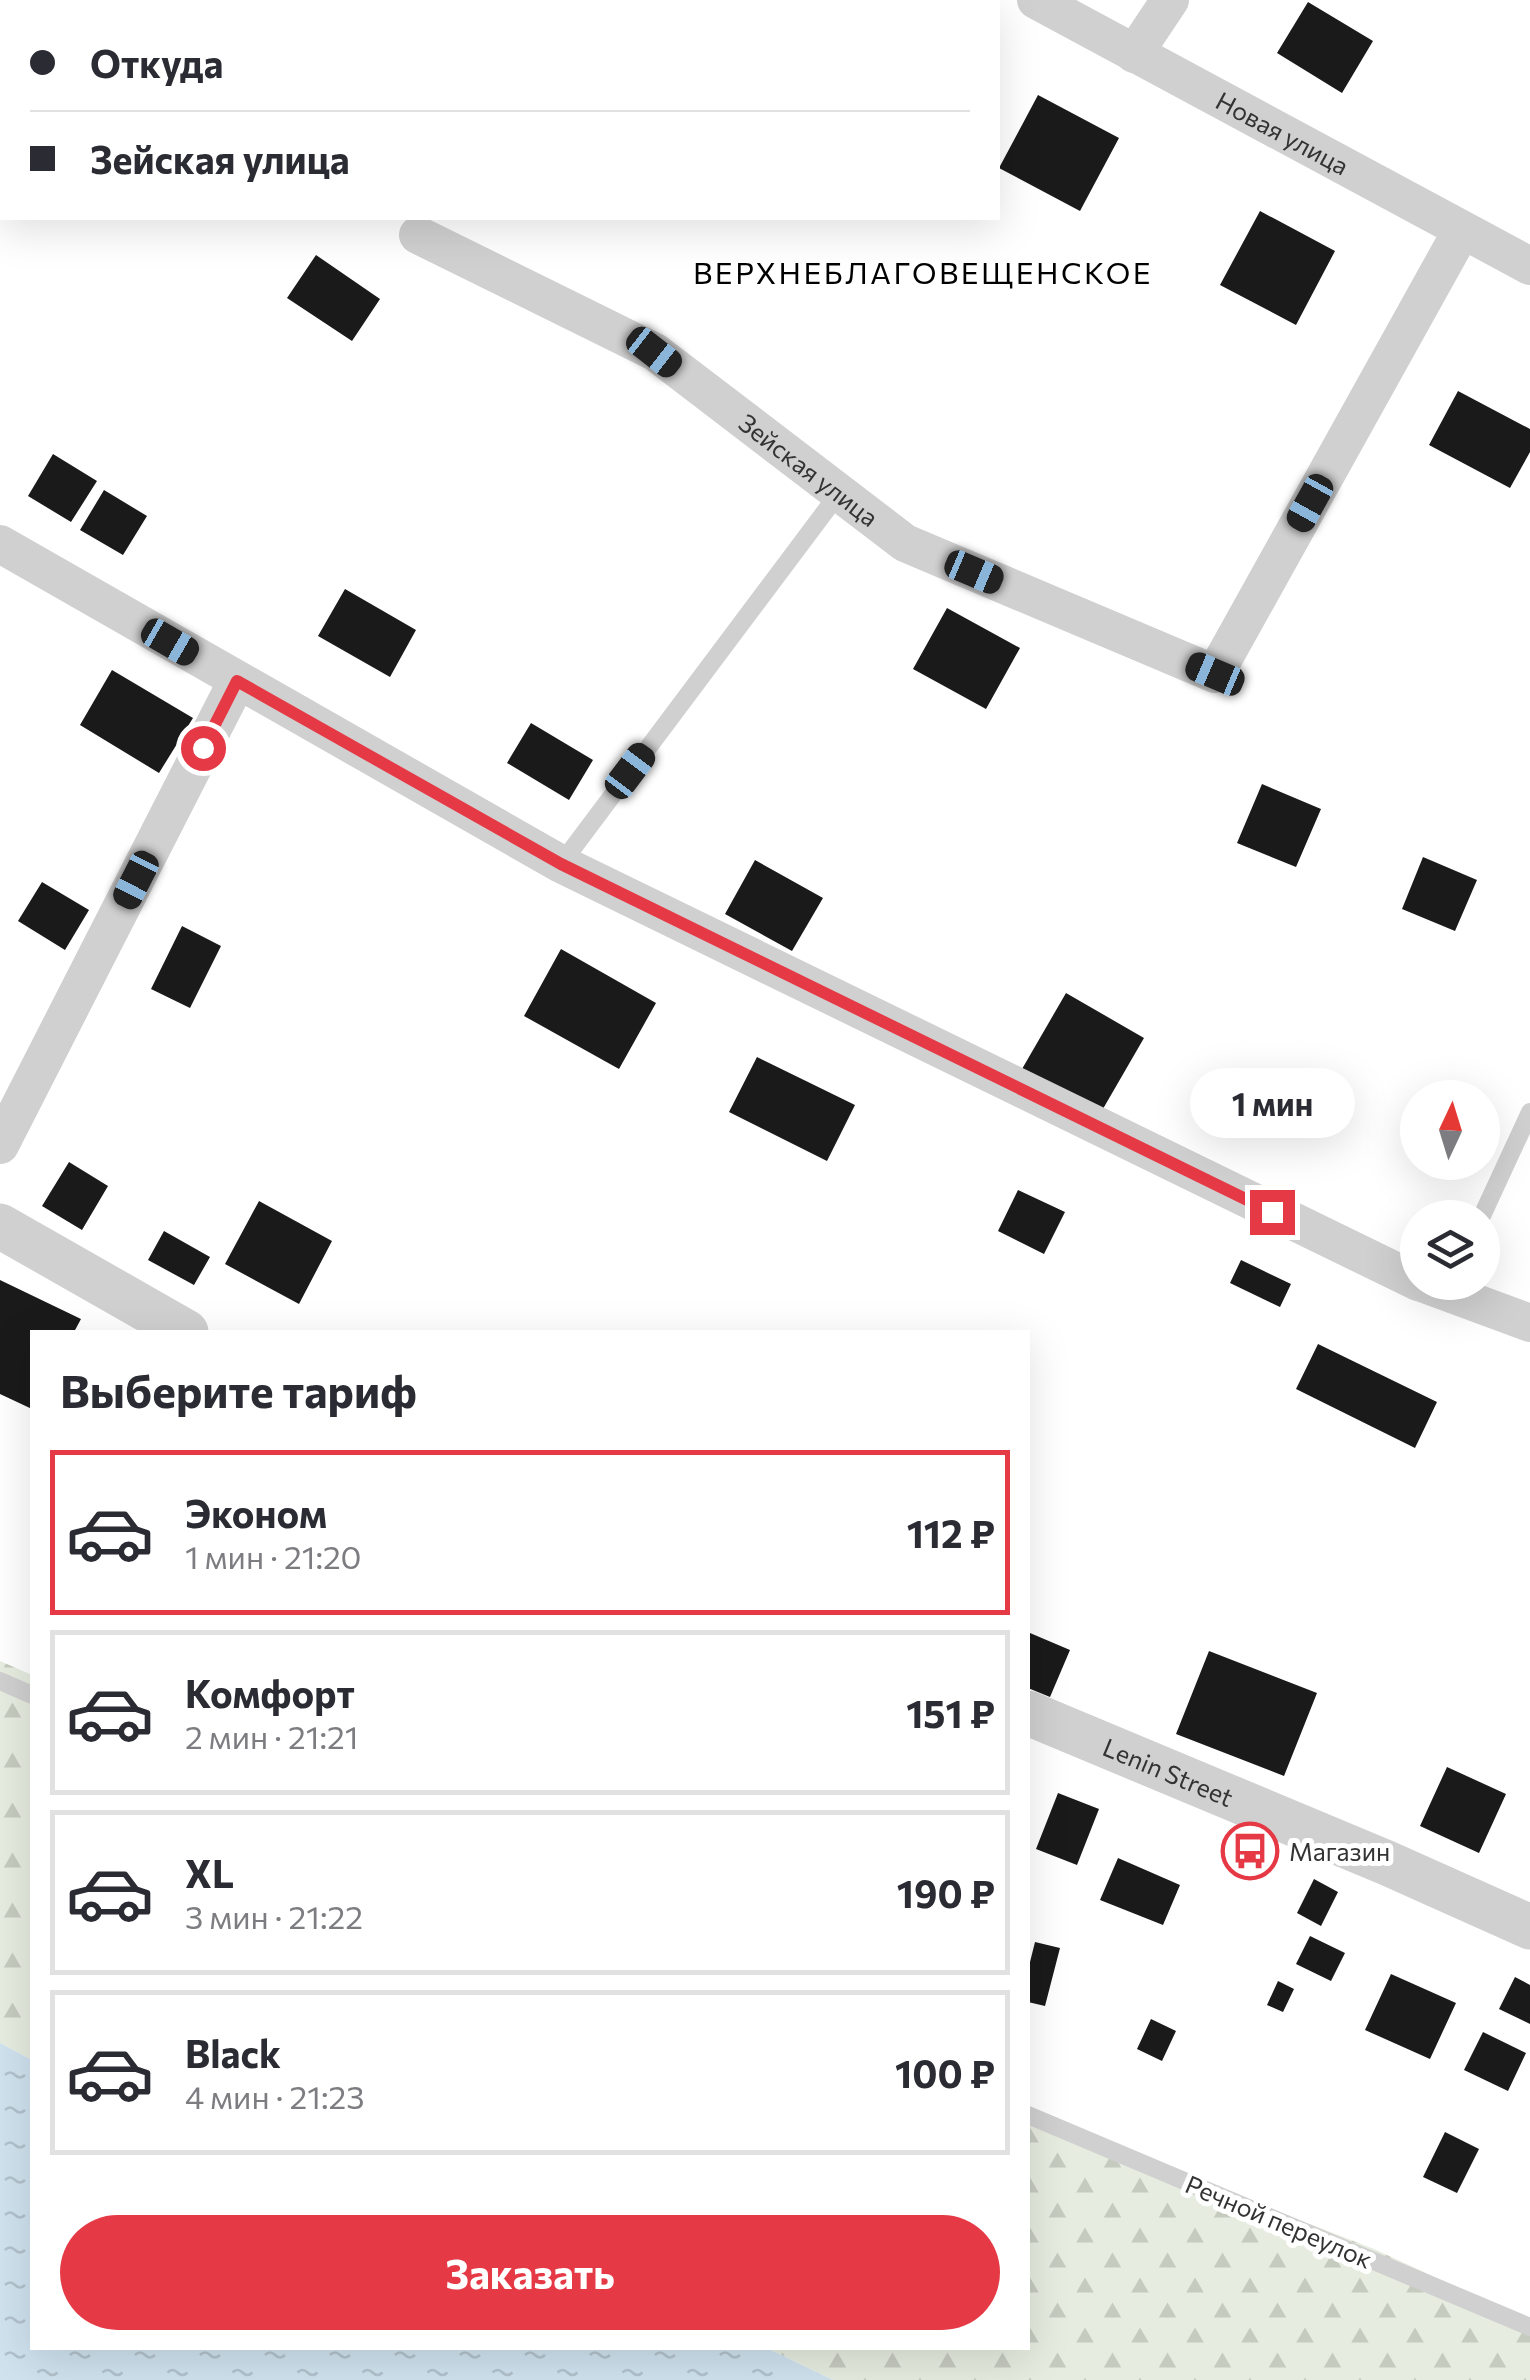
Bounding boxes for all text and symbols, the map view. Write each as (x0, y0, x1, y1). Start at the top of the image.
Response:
text: Откуда (90, 39, 223, 86)
street label: Новая улица (1211, 85, 1354, 181)
text: Зейская улица (90, 135, 350, 182)
district label: ВЕРХНЕБЛАГОВЕЩЕНСКОЕ (693, 253, 1153, 290)
car (621, 322, 687, 382)
street label: Зейская улица (733, 407, 884, 532)
car (1282, 469, 1338, 537)
car (941, 546, 1007, 598)
car (137, 614, 203, 670)
car (1182, 648, 1248, 700)
route start (181, 726, 226, 771)
car (600, 738, 660, 804)
car (109, 846, 163, 914)
callout: 1 мин (1190, 1067, 1354, 1137)
north arrow (1400, 1080, 1500, 1180)
map controls (1400, 1080, 1500, 1300)
text: 1 мин (1232, 1083, 1313, 1123)
route end (1250, 1190, 1295, 1235)
button: layers (1400, 1200, 1500, 1300)
text: Выберите тариф (60, 1362, 417, 1417)
icon: car (65, 1488, 155, 1578)
text: Эконом (185, 1489, 327, 1536)
text: 112 ₽ (907, 1509, 995, 1556)
text: 1 мин · 21:20 (185, 1536, 362, 1576)
icon: car (65, 1668, 155, 1758)
text: Комфорт (185, 1669, 355, 1716)
text: 151 ₽ (906, 1689, 995, 1736)
text: 2 мин · 21:21 (185, 1716, 358, 1756)
street label: Lenin Street (1099, 1731, 1238, 1812)
bus stop icon: Магазин (1220, 1821, 1280, 1881)
place label: Магазин (1289, 1836, 1390, 1866)
icon: car (65, 1848, 155, 1938)
text: XL (185, 1849, 234, 1896)
text: 190 ₽ (897, 1869, 995, 1916)
text: 3 мин · 21:22 (185, 1896, 363, 1936)
icon: car (65, 2028, 155, 2118)
text: Black (185, 2029, 281, 2076)
text: 100 ₽ (895, 2049, 995, 2096)
text: 4 мин · 21:23 (185, 2076, 364, 2116)
street label: Речной переулок (1181, 2168, 1377, 2274)
button: Заказать (60, 2215, 1000, 2330)

